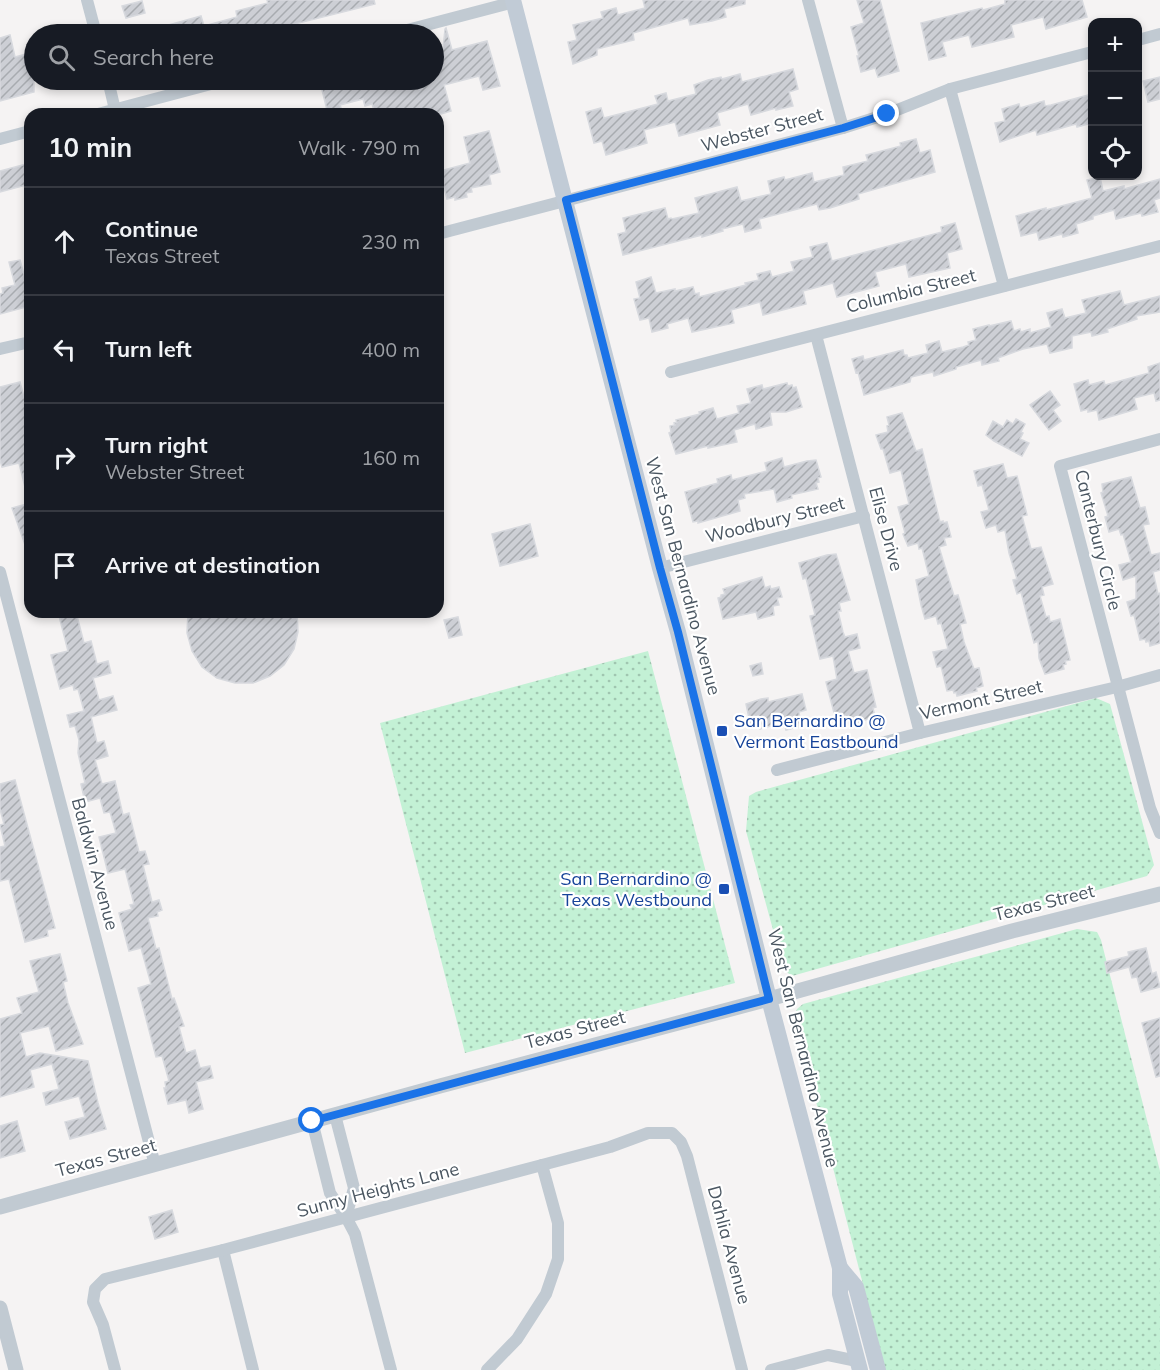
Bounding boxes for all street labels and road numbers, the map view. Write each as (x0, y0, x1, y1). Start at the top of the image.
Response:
street label: Webster Street (698, 102, 825, 157)
street label: Columbia Street (844, 263, 978, 318)
street label: West San Bernardino Avenue (641, 454, 726, 697)
street label: Canterbury Circle (1070, 467, 1127, 613)
street label: Elise Drive (864, 484, 909, 573)
street label: Woodbury Street (703, 491, 847, 548)
street label: Vermont Street (917, 674, 1044, 725)
street label: Baldwin Avenue (67, 795, 124, 933)
street label: Texas Street (991, 879, 1097, 926)
street label: West San Bernardino Avenue (763, 926, 844, 1170)
street label: Texas Street (522, 1005, 628, 1054)
street label: Texas Street (53, 1133, 159, 1182)
street label: Sunny Heights Lane (294, 1157, 462, 1222)
street label: Dahlia Avenue (703, 1183, 756, 1307)

